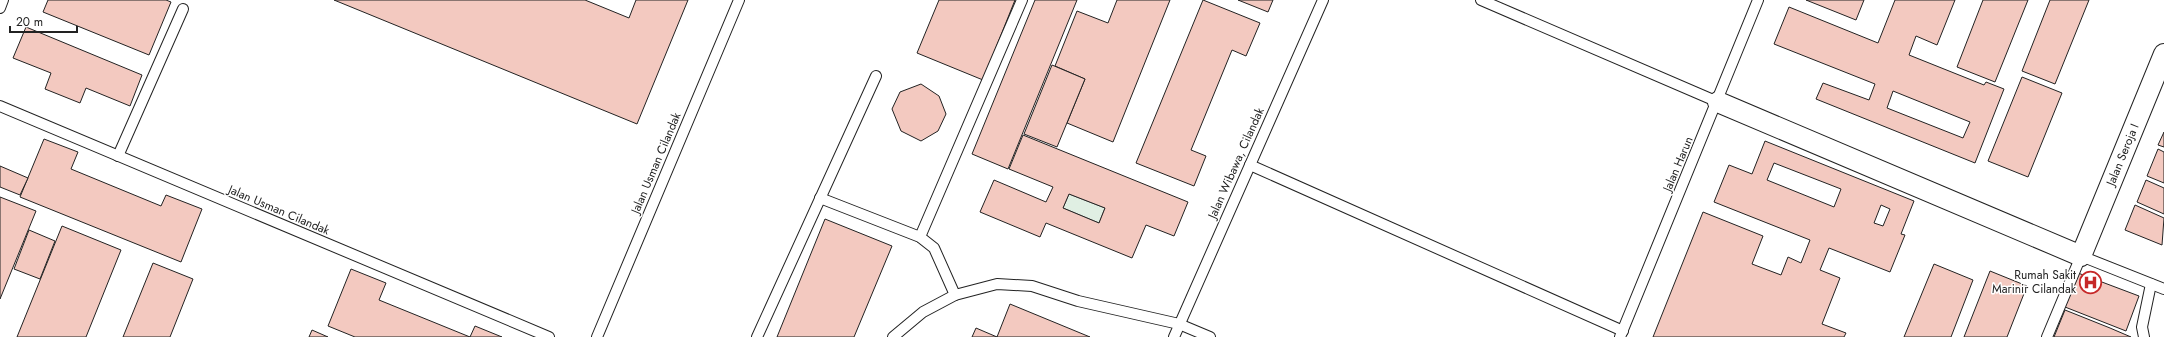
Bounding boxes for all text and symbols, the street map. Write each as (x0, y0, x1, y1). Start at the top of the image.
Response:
scale bar (10, 8, 77, 34)
text: 20 m (16, 13, 43, 31)
street label: Jalan Wibawa, Cilandak (1203, 104, 1269, 223)
street label: Jalan Usman Cilandak (626, 109, 686, 218)
street label: Jalan Seroja I (2101, 121, 2144, 190)
street label: Jalan Harun (1658, 134, 1698, 196)
street label: Jalan Usman Cilandak (224, 180, 333, 240)
place label: Rumah Sakit Marinir Cilandak (1992, 266, 2077, 298)
hospital icon: Rumah Sakit Marinir Cilandak (2078, 269, 2104, 295)

